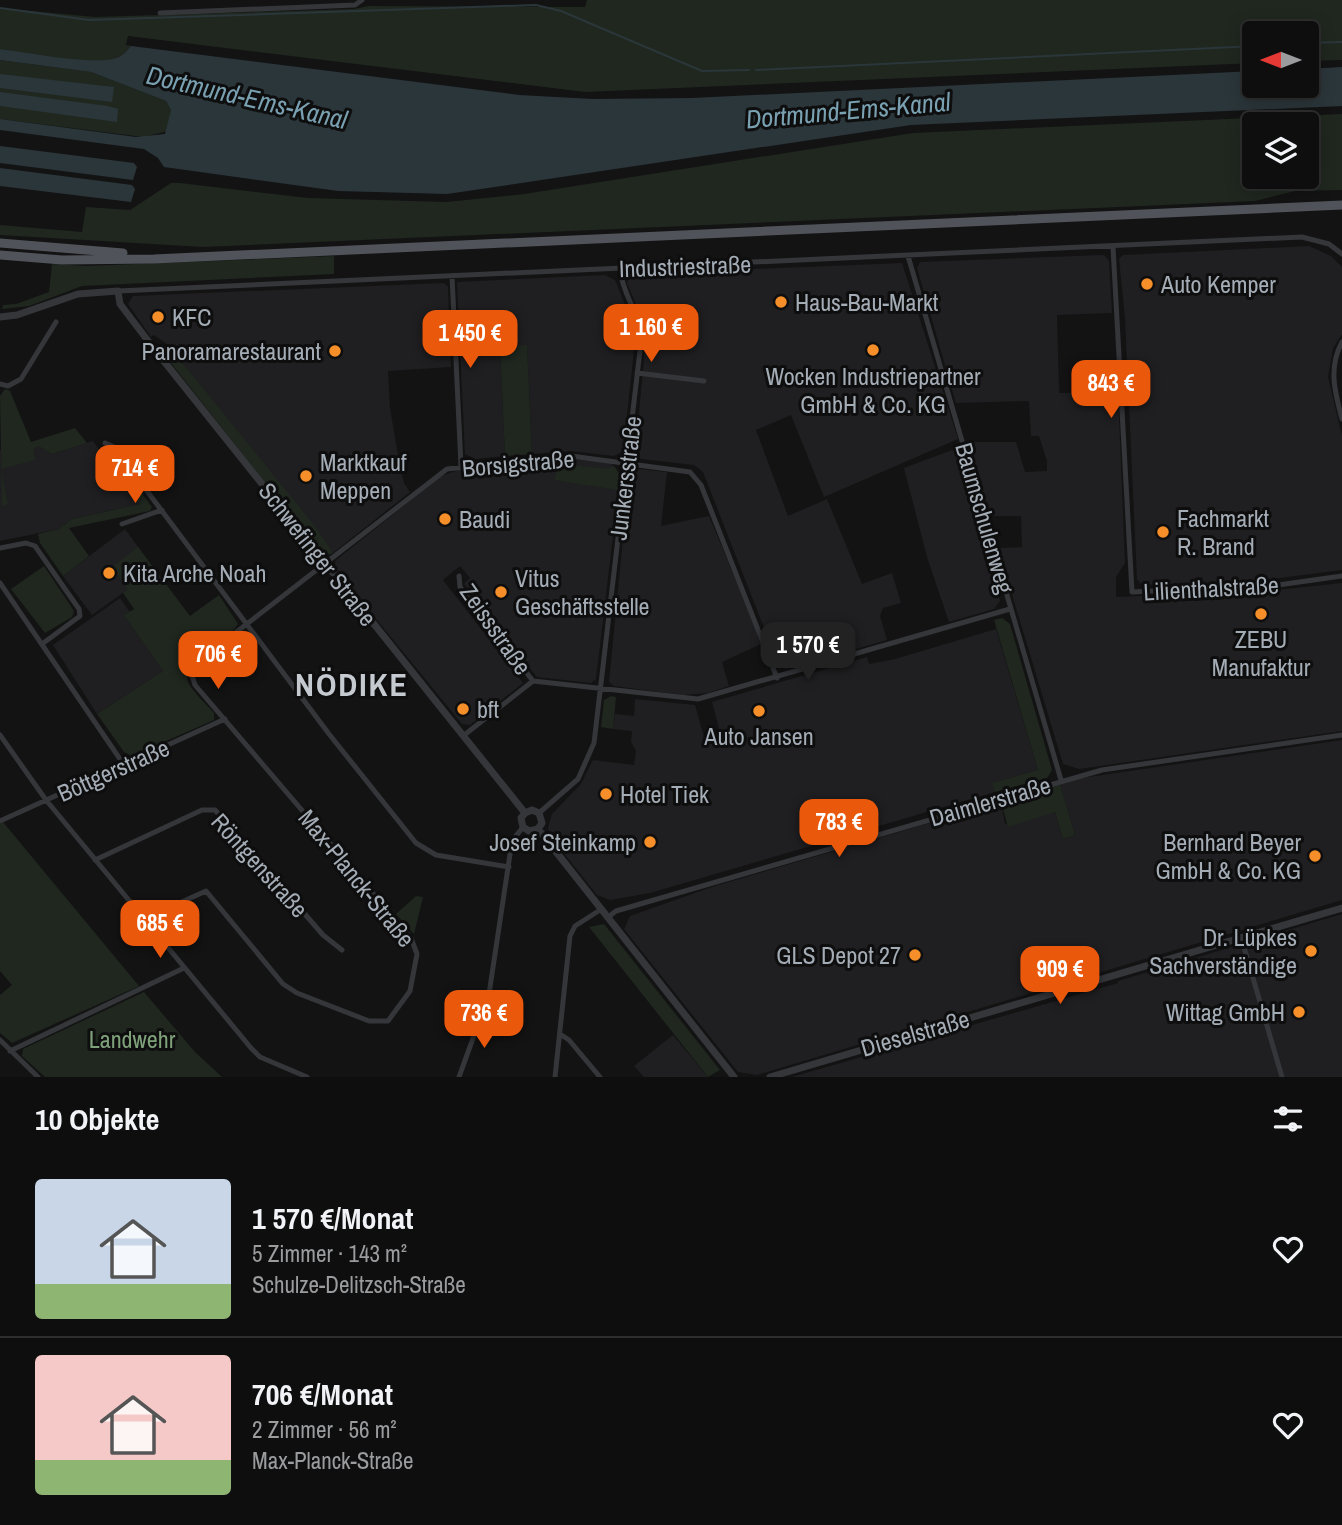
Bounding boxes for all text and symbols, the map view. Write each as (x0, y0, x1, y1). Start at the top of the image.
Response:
north arrow (1242, 21, 1320, 98)
map controls (1242, 21, 1319, 189)
water label: Dortmund-Ems-Kanal (143, 57, 352, 137)
water label: Dortmund-Ems-Kanal (744, 84, 953, 136)
button: layers (1242, 112, 1319, 189)
street label: Industriestraße (618, 248, 752, 284)
place label: Auto Kemper (1160, 268, 1276, 300)
marker: Auto Kemper (1139, 276, 1155, 292)
place label: Haus-Bau-Markt (795, 286, 939, 318)
marker: Haus-Bau-Markt (773, 294, 789, 310)
place label: KFC (172, 301, 211, 333)
pin: 1 160 € (586, 304, 716, 364)
marker: KFC (150, 309, 166, 325)
pin: 1 450 € (405, 310, 535, 370)
text: 1 160 € (620, 311, 682, 342)
text: 1 450 € (439, 317, 501, 348)
place label: Panoramarestaurant (142, 335, 322, 367)
marker: Wocken Industriepartner GmbH & Co. KG (865, 342, 881, 358)
marker: Panoramarestaurant (327, 343, 343, 359)
place label: Wocken Industriepartner GmbH & Co. KG (765, 360, 981, 420)
pin: 843 € (1062, 360, 1160, 420)
text: 843 € (1087, 367, 1135, 398)
street label: Junkersstraße (602, 414, 648, 542)
street label: Baumschulenweg (948, 439, 1022, 597)
street label: Borsigstraße (460, 442, 576, 484)
pin: 714 € (86, 446, 184, 505)
place label: Marktkauf Meppen (320, 446, 407, 506)
text: 714 € (111, 452, 159, 483)
marker: Marktkauf Meppen (298, 468, 314, 484)
street label: Schwefinger Straße (252, 476, 384, 632)
place label: Fachmarkt R. Brand (1177, 502, 1270, 562)
place label: Baudi (459, 503, 510, 535)
marker: Baudi (437, 511, 453, 527)
marker: Fachmarkt R. Brand (1155, 524, 1171, 540)
place label: Kita Arche Noah (123, 557, 266, 589)
place label: Vitus Geschäftsstelle (515, 562, 650, 622)
marker: Kita Arche Noah (101, 565, 117, 581)
street label: Lilienthalstraße (1142, 568, 1280, 608)
street label: Zeissstraße (453, 577, 539, 681)
marker: Vitus Geschäftsstelle (493, 584, 509, 600)
marker: ZEBU Manufaktur (1253, 606, 1269, 622)
pin: 1 570 € (743, 622, 873, 682)
place label: ZEBU Manufaktur (1212, 623, 1311, 683)
text: 1 570 € (777, 629, 839, 660)
pin: 706 € (169, 632, 267, 691)
text: 706 € (194, 638, 242, 669)
district label: NÖDIKE (295, 663, 409, 706)
place label: bft (477, 693, 499, 725)
marker: bft (455, 701, 471, 717)
marker: Auto Jansen (751, 703, 767, 719)
place label: Auto Jansen (703, 720, 814, 752)
street label: Böttgerstraße (52, 731, 174, 809)
street label: Daimlerstraße (926, 768, 1054, 834)
place label: Hotel Tiek (620, 778, 709, 810)
marker: Hotel Tiek (598, 786, 614, 802)
pin: 783 € (790, 800, 888, 859)
street label: Max-Planck-Straße (292, 802, 422, 954)
street label: Röntgenstraße (205, 806, 315, 924)
text: 783 € (815, 806, 863, 837)
place label: Josef Steinkamp (489, 826, 636, 858)
place label: Bernhard Beyer GmbH & Co. KG (1156, 826, 1301, 886)
marker: Josef Steinkamp (642, 834, 658, 850)
marker: Bernhard Beyer GmbH & Co. KG (1307, 848, 1323, 864)
pin: 685 € (111, 900, 209, 960)
text: 685 € (136, 907, 184, 938)
place label: Dr. Lüpkes Sachverständige (1149, 921, 1297, 981)
place label: GLS Depot 27 (776, 939, 901, 971)
marker: Dr. Lüpkes Sachverständige (1303, 943, 1319, 959)
pin: 909 € (1011, 946, 1109, 1006)
marker: GLS Depot 27 (907, 947, 923, 963)
text: 909 € (1036, 953, 1084, 984)
pin: 736 € (435, 990, 533, 1050)
place label: Wittag GmbH (1166, 996, 1285, 1028)
text: 736 € (460, 997, 508, 1028)
street label: Dieselstraße (857, 1002, 973, 1064)
marker: Wittag GmbH (1291, 1004, 1307, 1020)
park label: Landwehr (89, 1023, 176, 1055)
text: 10 Objekte (35, 1099, 159, 1139)
icon: filters (1269, 1100, 1307, 1138)
text: 1 570 €/Monat (252, 1198, 413, 1238)
icon: home (91, 1207, 175, 1291)
icon: heart (1269, 1230, 1307, 1268)
text: 5 Zimmer · 143 m² (252, 1238, 407, 1269)
text: Schulze-Delitzsch-Straße (252, 1269, 466, 1300)
text: 706 €/Monat (252, 1374, 393, 1414)
icon: home (91, 1383, 175, 1467)
icon: heart (1269, 1406, 1307, 1444)
text: 2 Zimmer · 56 m² (252, 1414, 397, 1445)
text: Max-Planck-Straße (252, 1445, 413, 1476)

